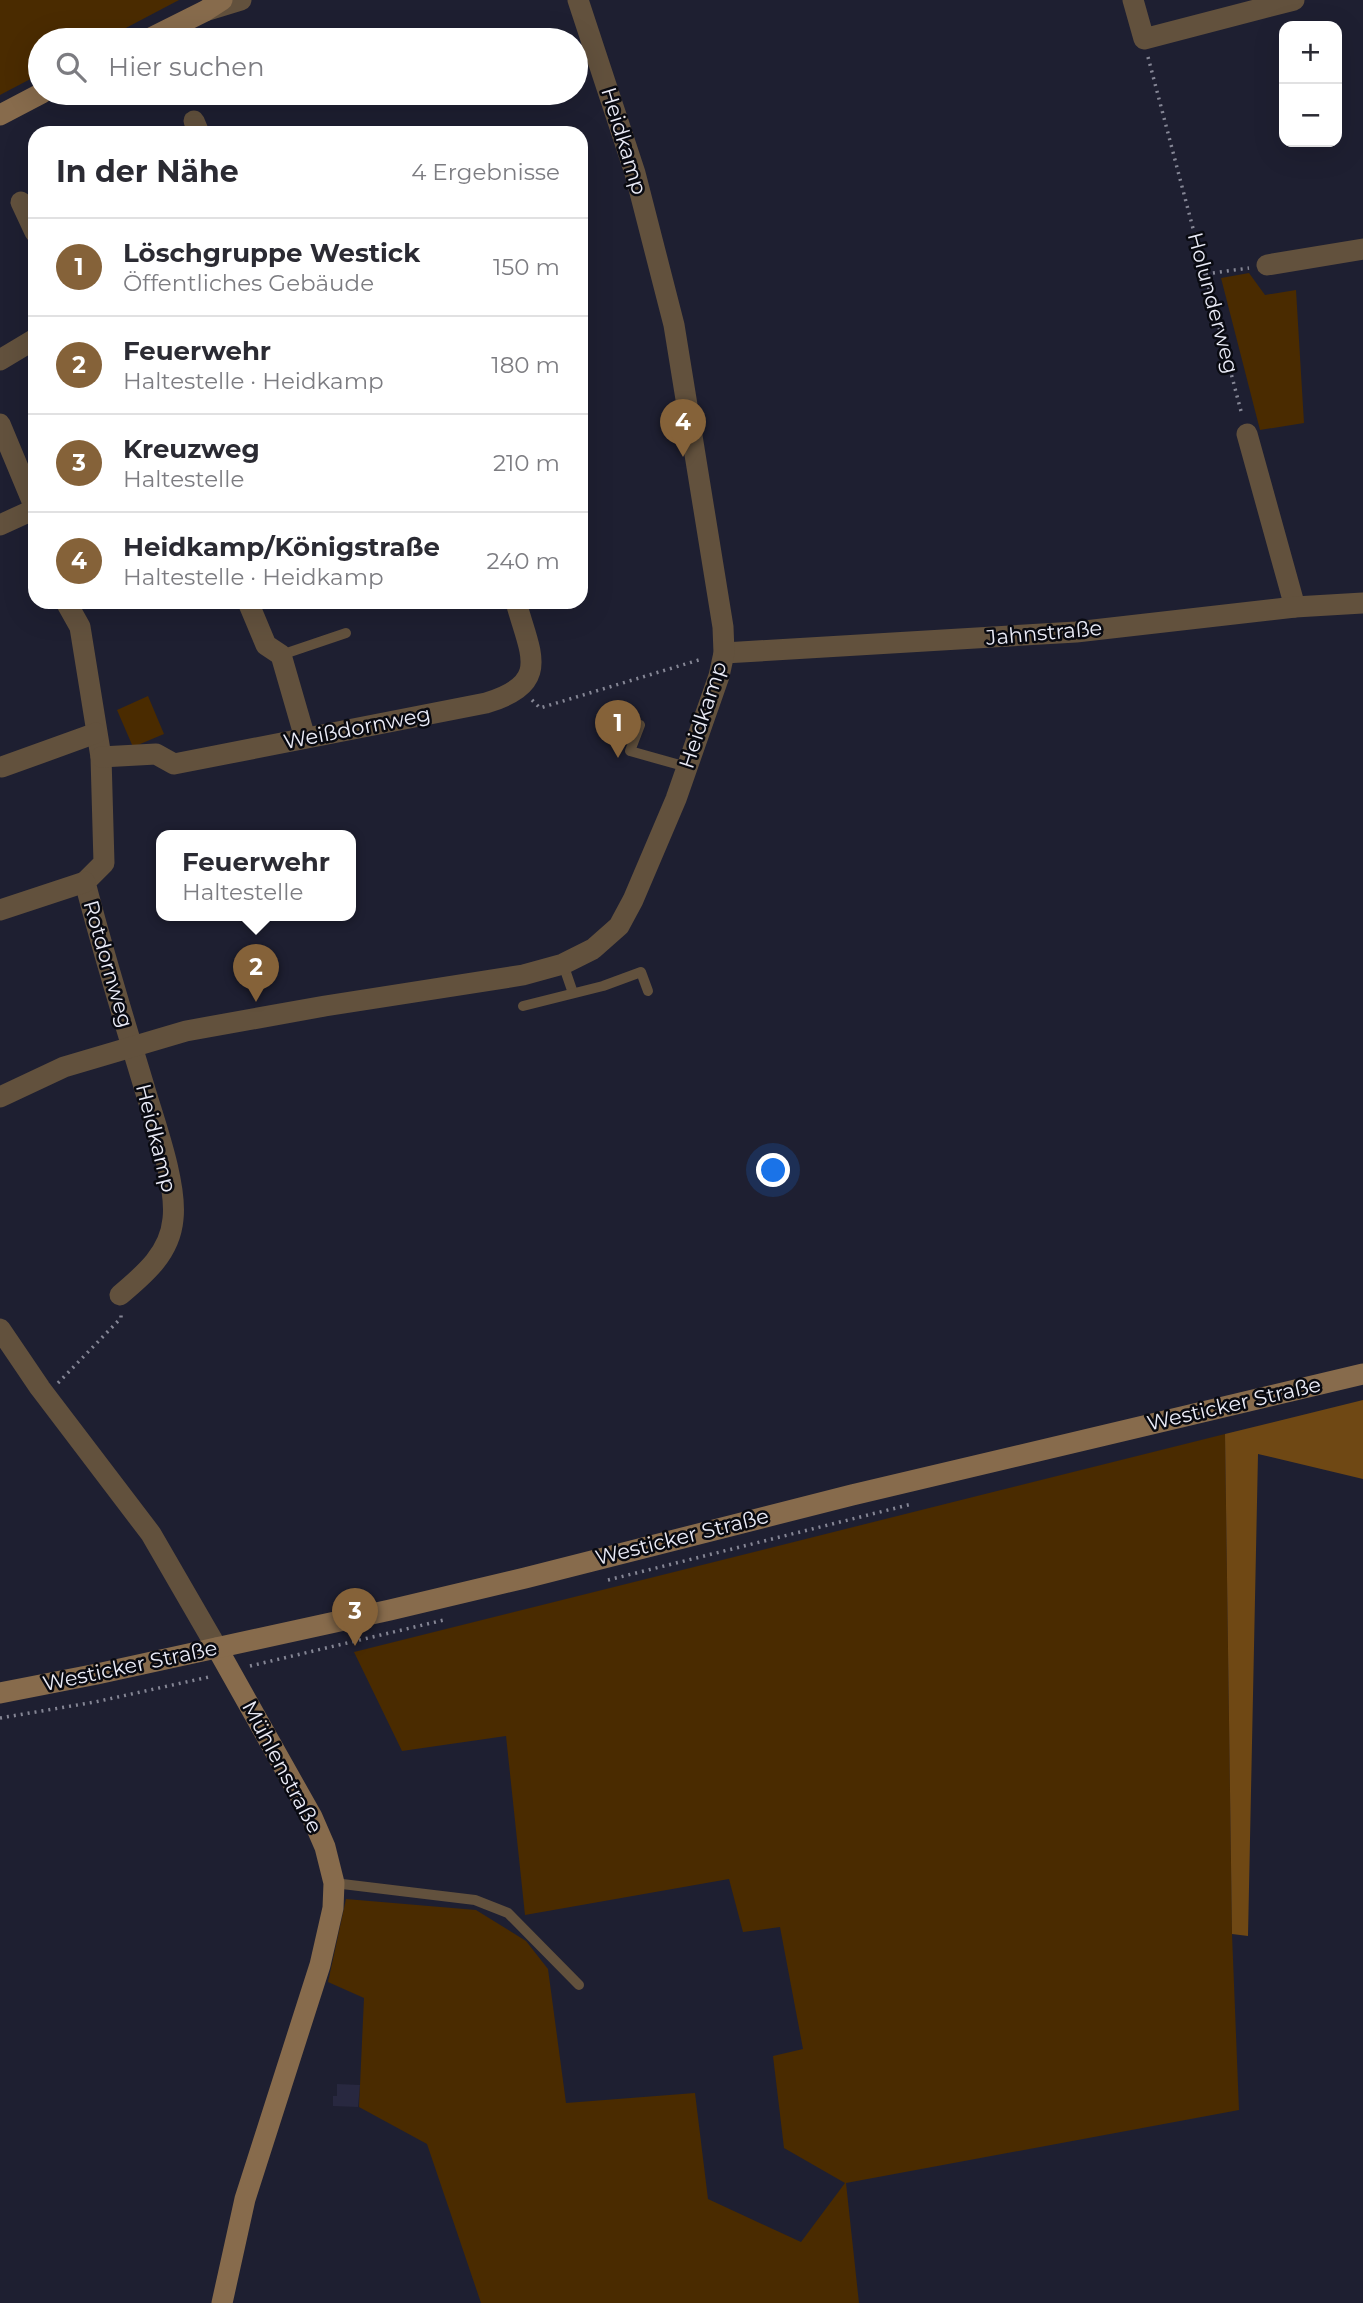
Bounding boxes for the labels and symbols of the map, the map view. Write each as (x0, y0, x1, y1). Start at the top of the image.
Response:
street label: Heidkamp (596, 84, 653, 198)
street label: Holunderweg (1183, 230, 1244, 376)
pin: 4 (660, 399, 706, 457)
street label: Jahnstraße (984, 615, 1103, 650)
street label: Heidkamp (674, 658, 732, 771)
pin: 1 (595, 700, 641, 758)
street label: Weißdornweg (281, 701, 433, 754)
street label: Rotdornweg (78, 897, 139, 1030)
pin: 2 (233, 944, 279, 1002)
street label: Heidkamp (131, 1081, 182, 1195)
your location (756, 1153, 790, 1187)
street label: Westicker Straße (1144, 1371, 1323, 1436)
street label: Westicker Straße (593, 1503, 771, 1570)
pin: 3 (332, 1588, 378, 1646)
street label: Westicker Straße (40, 1635, 219, 1696)
street label: Mühlenstraße (237, 1696, 328, 1837)

